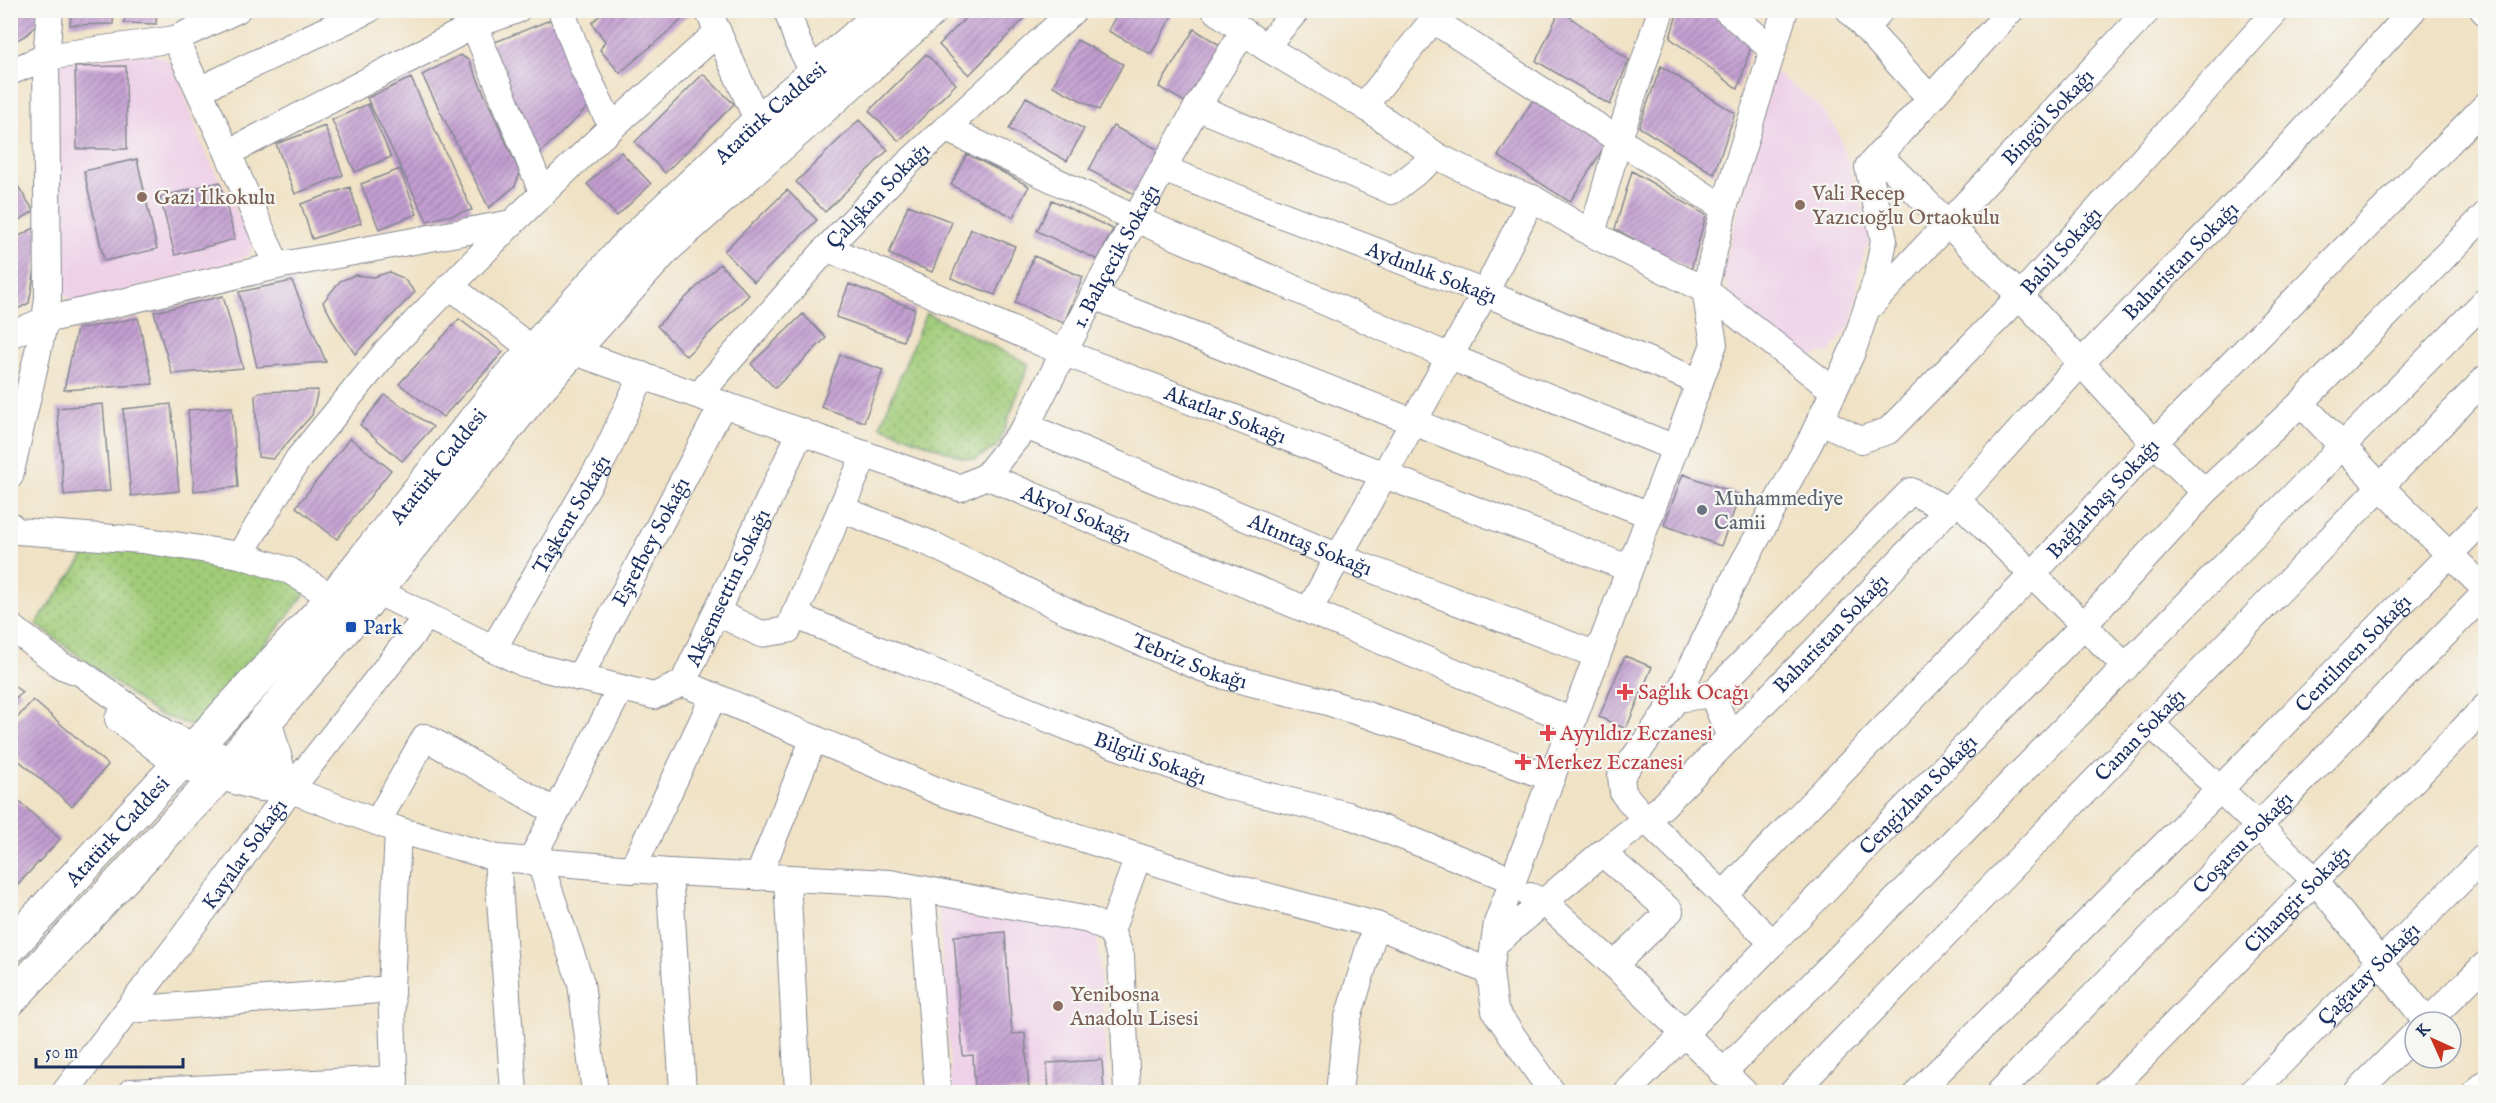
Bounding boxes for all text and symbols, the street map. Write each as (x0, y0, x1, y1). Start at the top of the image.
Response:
street label: Atatürk Caddesi (709, 57, 833, 172)
street label: Bingöl Sokağı (1997, 64, 2101, 172)
street label: Çalışkan Sokağı (821, 137, 936, 256)
street label: 1. Bahçecik Sokağı (1067, 180, 1167, 333)
place label: Vali Recep Yazıcıoğlu Ortaokulu (1811, 181, 2000, 232)
place label: Gazi İlkokulu (154, 185, 276, 212)
marker: Gazi İlkokulu (135, 190, 149, 204)
street label: Baharistan Sokağı (2118, 197, 2245, 327)
marker: Vali Recep Yazıcıoğlu Ortaokulu (1793, 198, 1807, 212)
street label: Babil Sokağı (2015, 202, 2109, 301)
street label: Aydınlık Sokağı (1361, 236, 1501, 311)
street label: Akatlar Sokağı (1159, 380, 1290, 451)
street label: Atatürk Caddesi (384, 404, 494, 532)
street label: Bağlarbaşı Sokağı (2042, 434, 2166, 565)
street label: Taşkent Sokağı (528, 450, 618, 579)
street label: Eşrefbey Sokağı (607, 473, 697, 612)
street label: Akyol Sokağı (1016, 480, 1135, 550)
place label: Muhammediye Camii (1714, 486, 1843, 537)
marker: Muhammediye Camii (1695, 503, 1709, 517)
street label: Akşemsettin Sokağı (680, 505, 778, 672)
street label: Altıntaş Sokağı (1243, 508, 1376, 583)
street label: Baharistan Sokağı (1768, 569, 1895, 700)
street label: Centilmen Sokağı (2290, 589, 2418, 719)
place label: Park (363, 615, 404, 642)
marker: Park (344, 620, 358, 634)
street label: Tebriz Sokağı (1128, 628, 1250, 696)
place label: Sağlık Ocağı (1638, 680, 1749, 707)
marker: Sağlık Ocağı (1616, 683, 1634, 701)
street label: Canan Sokağı (2090, 683, 2192, 788)
place label: Ayyıldız Eczanesi (1559, 721, 1713, 748)
marker: Ayyıldız Eczanesi (1541, 726, 1555, 740)
street label: Bilgili Sokağı (1090, 727, 1210, 792)
street label: Cengizhan Sokağı (1854, 730, 1984, 862)
place label: Merkez Eczanesi (1535, 750, 1683, 777)
marker: Merkez Eczanesi (1516, 755, 1530, 769)
street label: Atatürk Caddesi (60, 771, 176, 894)
street label: Coşarsu Sokağı (2188, 786, 2300, 901)
street label: Kayalar Sokağı (197, 794, 294, 916)
street label: Cihangir Sokağı (2239, 840, 2357, 960)
street label: Çağatay Sokağı (2313, 917, 2427, 1032)
place label: Yenibosna Anadolu Lisesi (1069, 982, 1199, 1033)
marker: Yenibosna Anadolu Lisesi (1051, 999, 1065, 1013)
north arrow (2403, 1010, 2463, 1070)
text: K (2413, 1019, 2436, 1042)
scale bar (36, 1031, 183, 1069)
text: 50 m (45, 1042, 78, 1065)

